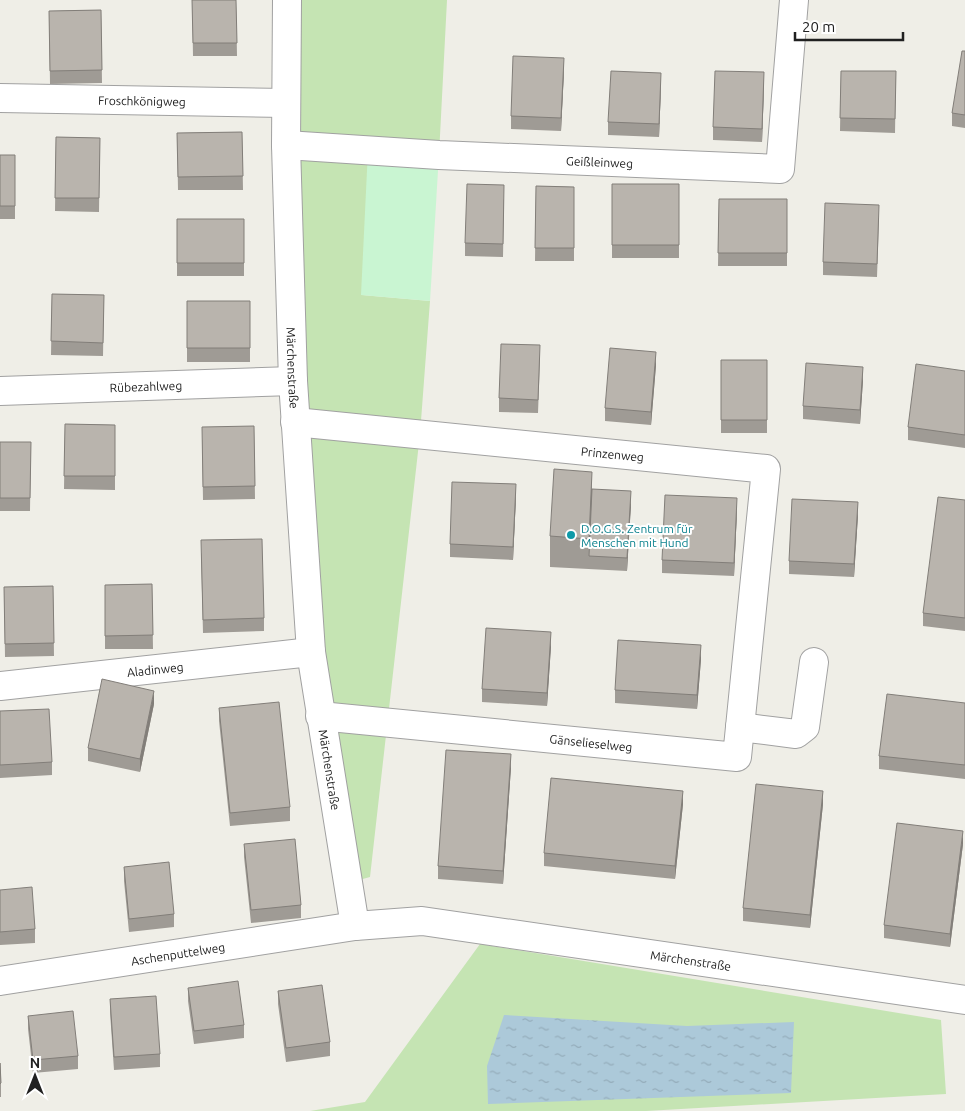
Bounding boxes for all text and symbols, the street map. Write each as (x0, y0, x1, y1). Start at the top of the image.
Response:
scale bar (795, 10, 902, 42)
text: 20 m (802, 18, 835, 35)
street label: Froschkönigweg (98, 93, 186, 108)
street label: Geißleinweg (566, 154, 633, 169)
street label: Märchenstraße (285, 327, 301, 409)
street label: Rübezahlweg (109, 378, 182, 394)
street label: Prinzenweg (580, 444, 645, 463)
place label: D.O.G.S. Zentrum für Menschen mit Hund (581, 522, 693, 549)
marker: D.O.G.S. Zentrum für Menschen mit Hund (565, 529, 577, 541)
street label: Aladinweg (126, 659, 184, 679)
street label: Märchenstraße (317, 728, 343, 811)
street label: Gänselieselweg (549, 732, 633, 754)
street label: Aschenputtelweg (130, 940, 226, 967)
street label: Märchenstraße (649, 948, 732, 972)
north arrow (10, 1051, 60, 1101)
text: N (30, 1055, 40, 1071)

